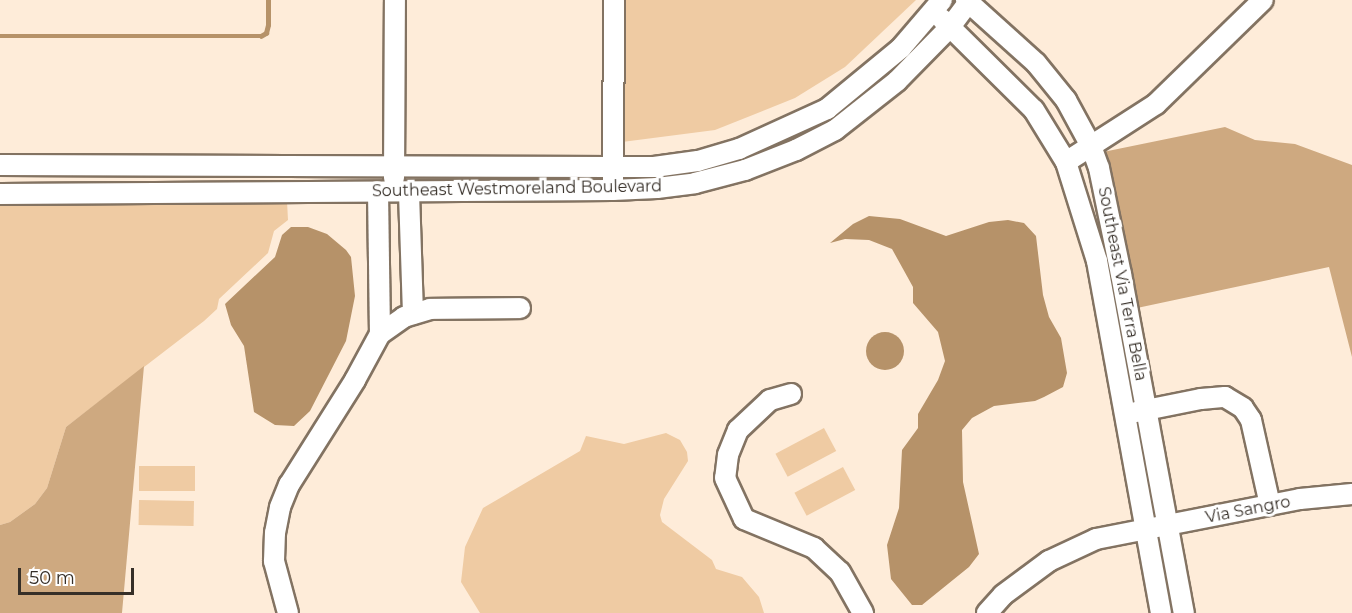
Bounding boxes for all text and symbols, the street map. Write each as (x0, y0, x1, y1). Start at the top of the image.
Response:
street label: Southeast Westmoreland Boulevard (372, 177, 662, 201)
street label: Southeast Via Terra Bella (1094, 185, 1150, 383)
street label: Via Sangro (1204, 492, 1292, 528)
scale bar (21, 556, 136, 594)
text: 50 m (29, 567, 75, 589)

